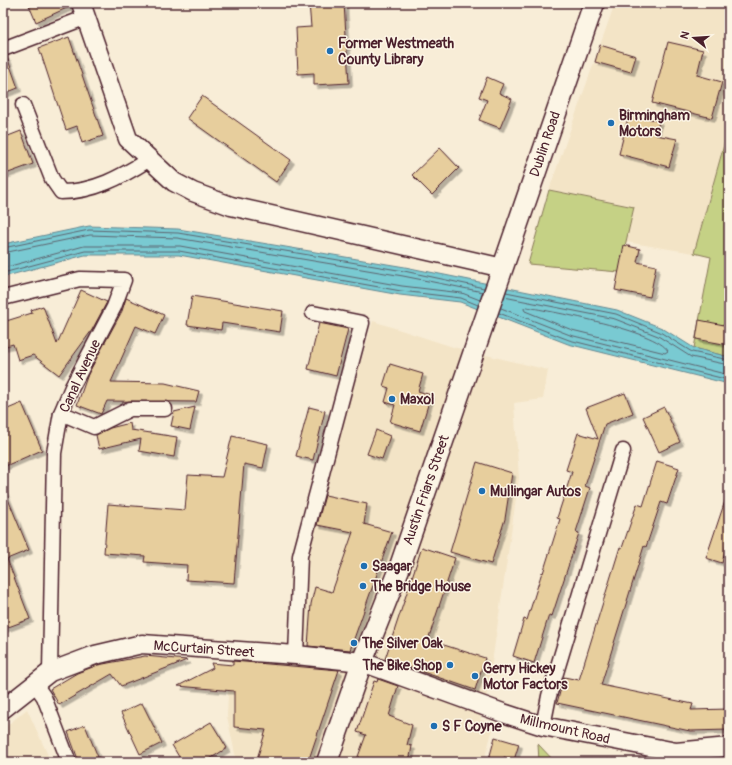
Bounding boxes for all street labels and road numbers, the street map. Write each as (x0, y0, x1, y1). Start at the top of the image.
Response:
street label: Dublin Road (526, 109, 564, 179)
street label: Canal Avenue (56, 337, 104, 415)
street label: Austin Friars Street (399, 432, 453, 547)
street label: McCurtain Street (153, 637, 255, 661)
street label: Millmount Road (518, 710, 612, 748)

